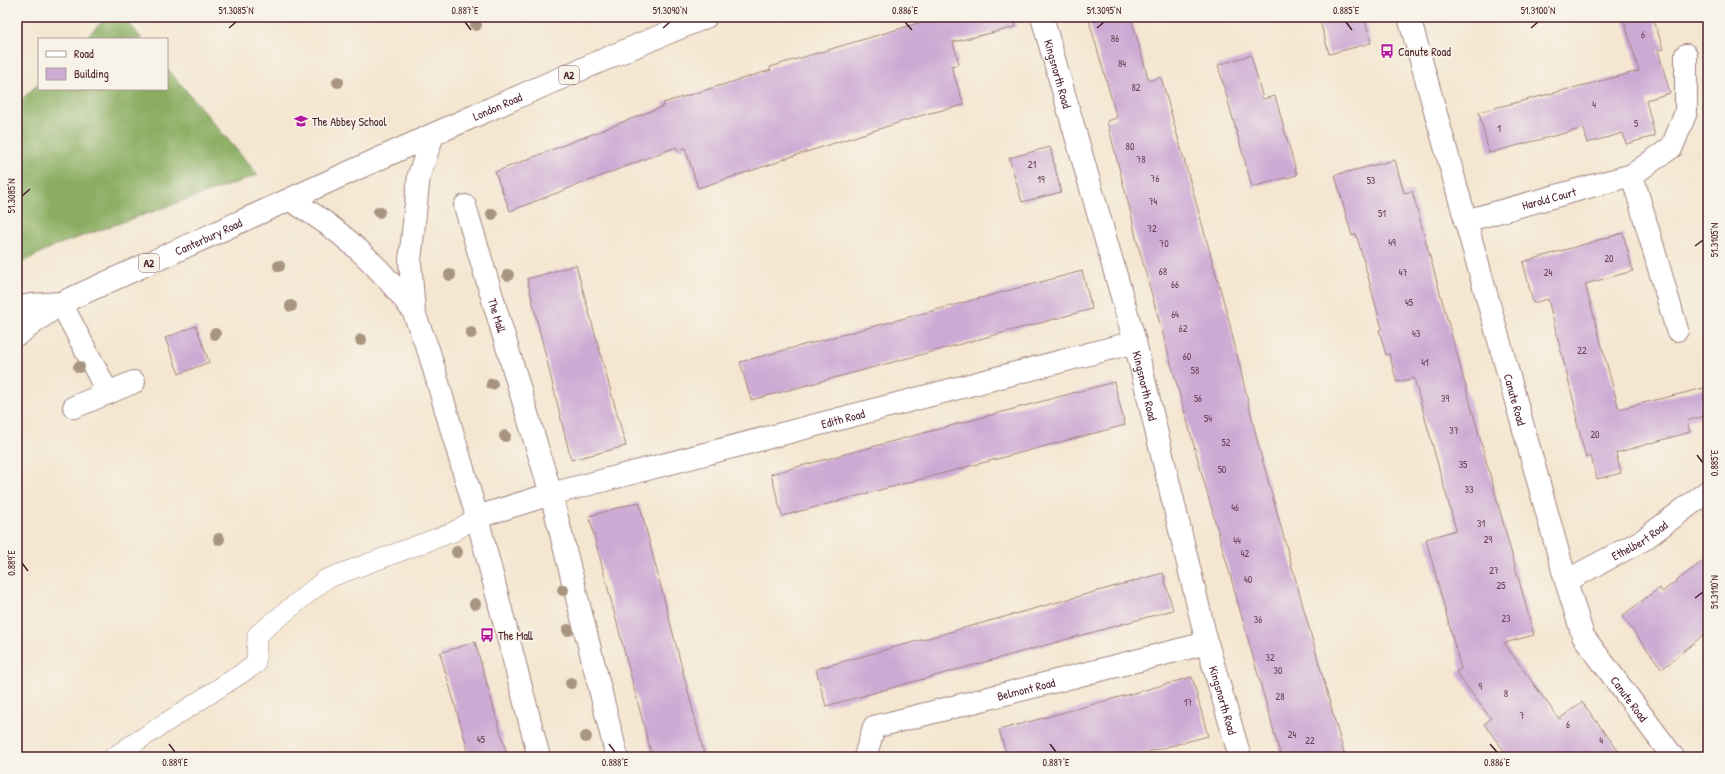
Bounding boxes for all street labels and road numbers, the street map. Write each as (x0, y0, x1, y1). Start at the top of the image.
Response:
street label: Kingsnorth Road (1040, 37, 1076, 110)
road number: A2 (559, 66, 579, 84)
street label: London Road (470, 88, 525, 124)
street label: Harold Court (1520, 182, 1579, 213)
street label: Canterbury Road (172, 214, 245, 259)
road number: A2 (139, 254, 159, 272)
street label: The Mall (484, 296, 511, 335)
street label: Kingsnorth Road (1129, 349, 1162, 423)
street label: Canute Road (1500, 372, 1531, 428)
street label: Edith Road (819, 404, 867, 432)
street label: Ethelbert Road (1608, 516, 1671, 564)
street label: Kingsnorth Road (1206, 664, 1242, 737)
street label: Canute Road (1607, 672, 1652, 725)
street label: Belmont Road (995, 673, 1057, 704)

